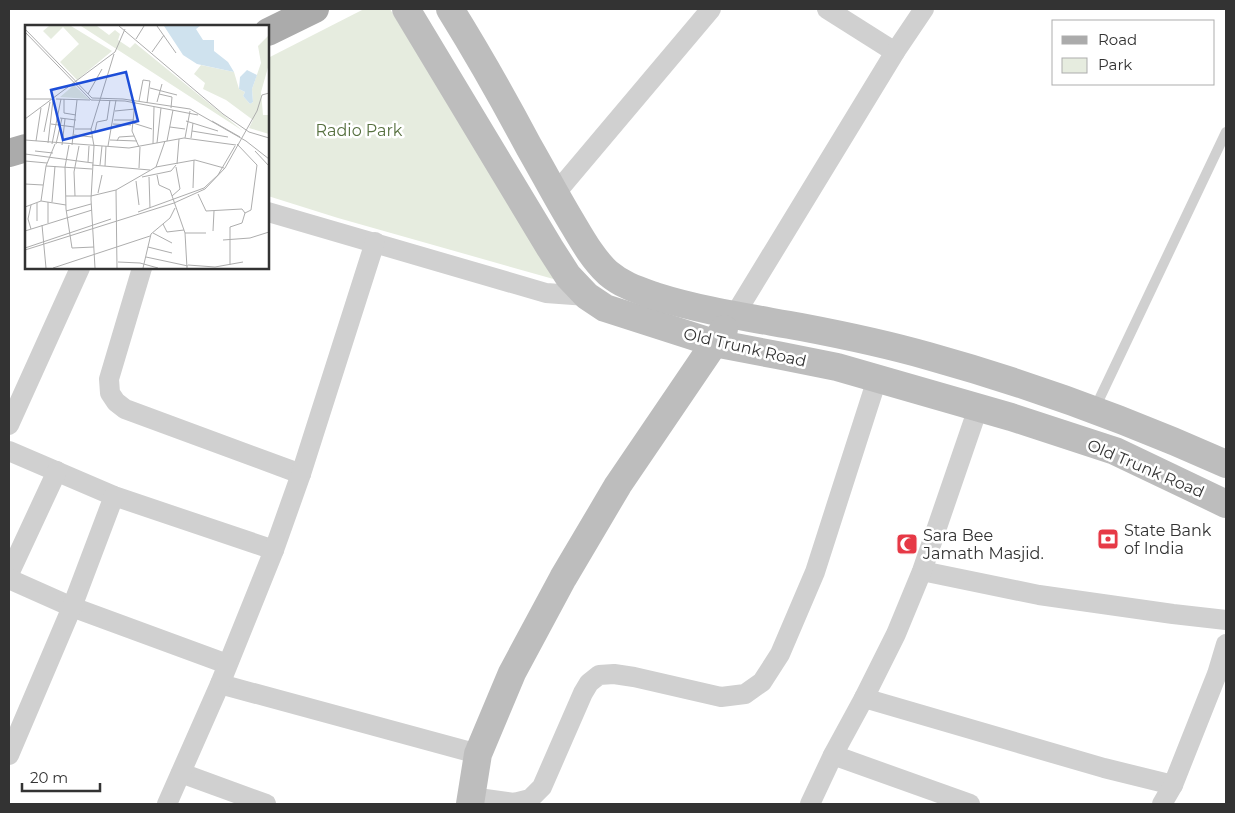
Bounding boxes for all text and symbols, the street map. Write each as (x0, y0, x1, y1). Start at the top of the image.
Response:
legend (1052, 20, 1215, 85)
inset map (25, 25, 269, 269)
text: Road (1098, 30, 1137, 49)
text: Park (1098, 55, 1132, 74)
park label: Radio Park (316, 121, 403, 140)
street label: Old Trunk Road (682, 324, 808, 371)
street label: Old Trunk Road (1084, 435, 1207, 502)
place label: State Bank of India (1124, 521, 1212, 558)
place label: Sara Bee Jamath Masjid. (922, 526, 1044, 563)
bank icon: State Bank of India (1096, 527, 1120, 551)
mosque icon: Sara Bee Jamath Masjid. (895, 532, 919, 556)
scale bar (22, 760, 100, 792)
text: 20 m (30, 768, 68, 787)

